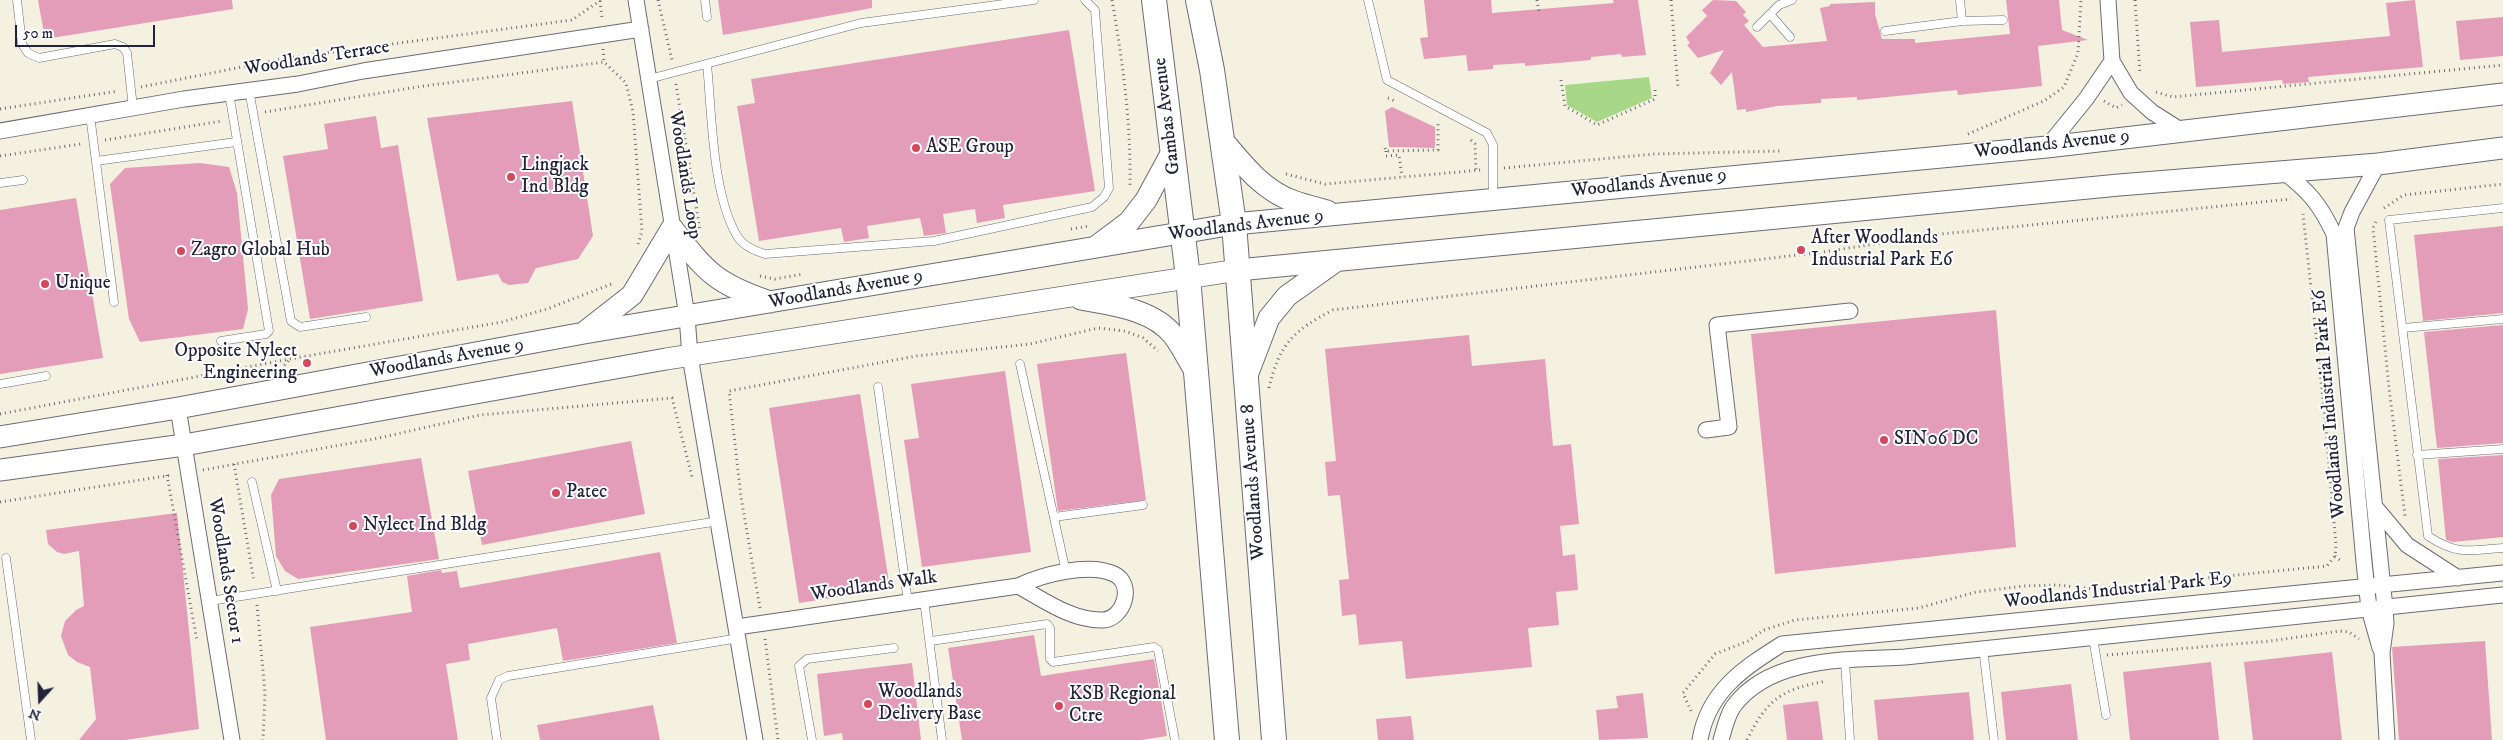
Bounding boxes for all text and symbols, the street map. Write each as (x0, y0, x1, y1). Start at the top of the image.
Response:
scale bar (18, 15, 158, 47)
text: 50 m (23, 24, 53, 43)
street label: Woodlands Terrace (243, 36, 391, 82)
street label: Gambas Avenue (1150, 56, 1186, 176)
street label: Woodlands Loop (663, 109, 705, 241)
street label: Woodlands Avenue 9 (1973, 125, 2131, 165)
place label: ASE Group (926, 137, 1014, 159)
marker: ASE Group (910, 142, 922, 154)
place label: Lingjack Ind Bldg (521, 155, 589, 199)
street label: Woodlands Avenue 9 (1570, 164, 1728, 204)
marker: Lingjack Ind Bldg (505, 171, 517, 183)
street label: Woodlands Avenue 9 (1167, 205, 1325, 247)
place label: After Woodlands Industrial Park E6 (1811, 228, 1953, 272)
place label: Zagro Global Hub (191, 240, 330, 262)
marker: After Woodlands Industrial Park E6 (1795, 244, 1807, 256)
marker: Zagro Global Hub (175, 245, 187, 257)
street label: Woodlands Avenue 9 (767, 265, 925, 315)
place label: Unique (55, 273, 111, 295)
marker: Unique (39, 278, 51, 290)
street label: Woodlands Industrial Park E6 (2309, 289, 2351, 519)
street label: Woodlands Avenue 9 (368, 334, 526, 384)
place label: Opposite Nylect Engineering (174, 341, 297, 385)
marker: Opposite Nylect Engineering (301, 357, 313, 369)
street label: Woodlands Avenue 8 (1237, 403, 1271, 561)
place label: SIN06 DC (1894, 429, 1978, 451)
marker: SIN06 DC (1878, 434, 1890, 446)
place label: Patec (566, 482, 607, 504)
marker: Patec (550, 487, 562, 499)
street label: Woodlands Sector 1 (202, 496, 248, 646)
place label: Nylect Ind Bldg (363, 515, 486, 537)
marker: Nylect Ind Bldg (347, 520, 359, 532)
street label: Woodlands Walk (809, 567, 939, 607)
street label: Woodlands Industrial Park E9 (2003, 568, 2233, 614)
north arrow (15, 675, 65, 725)
place label: Woodlands Delivery Base (878, 682, 981, 726)
place label: KSB Regional Ctre (1069, 684, 1176, 728)
marker: Woodlands Delivery Base (862, 698, 874, 710)
marker: KSB Regional Ctre (1053, 700, 1065, 712)
text: N (26, 704, 43, 725)

